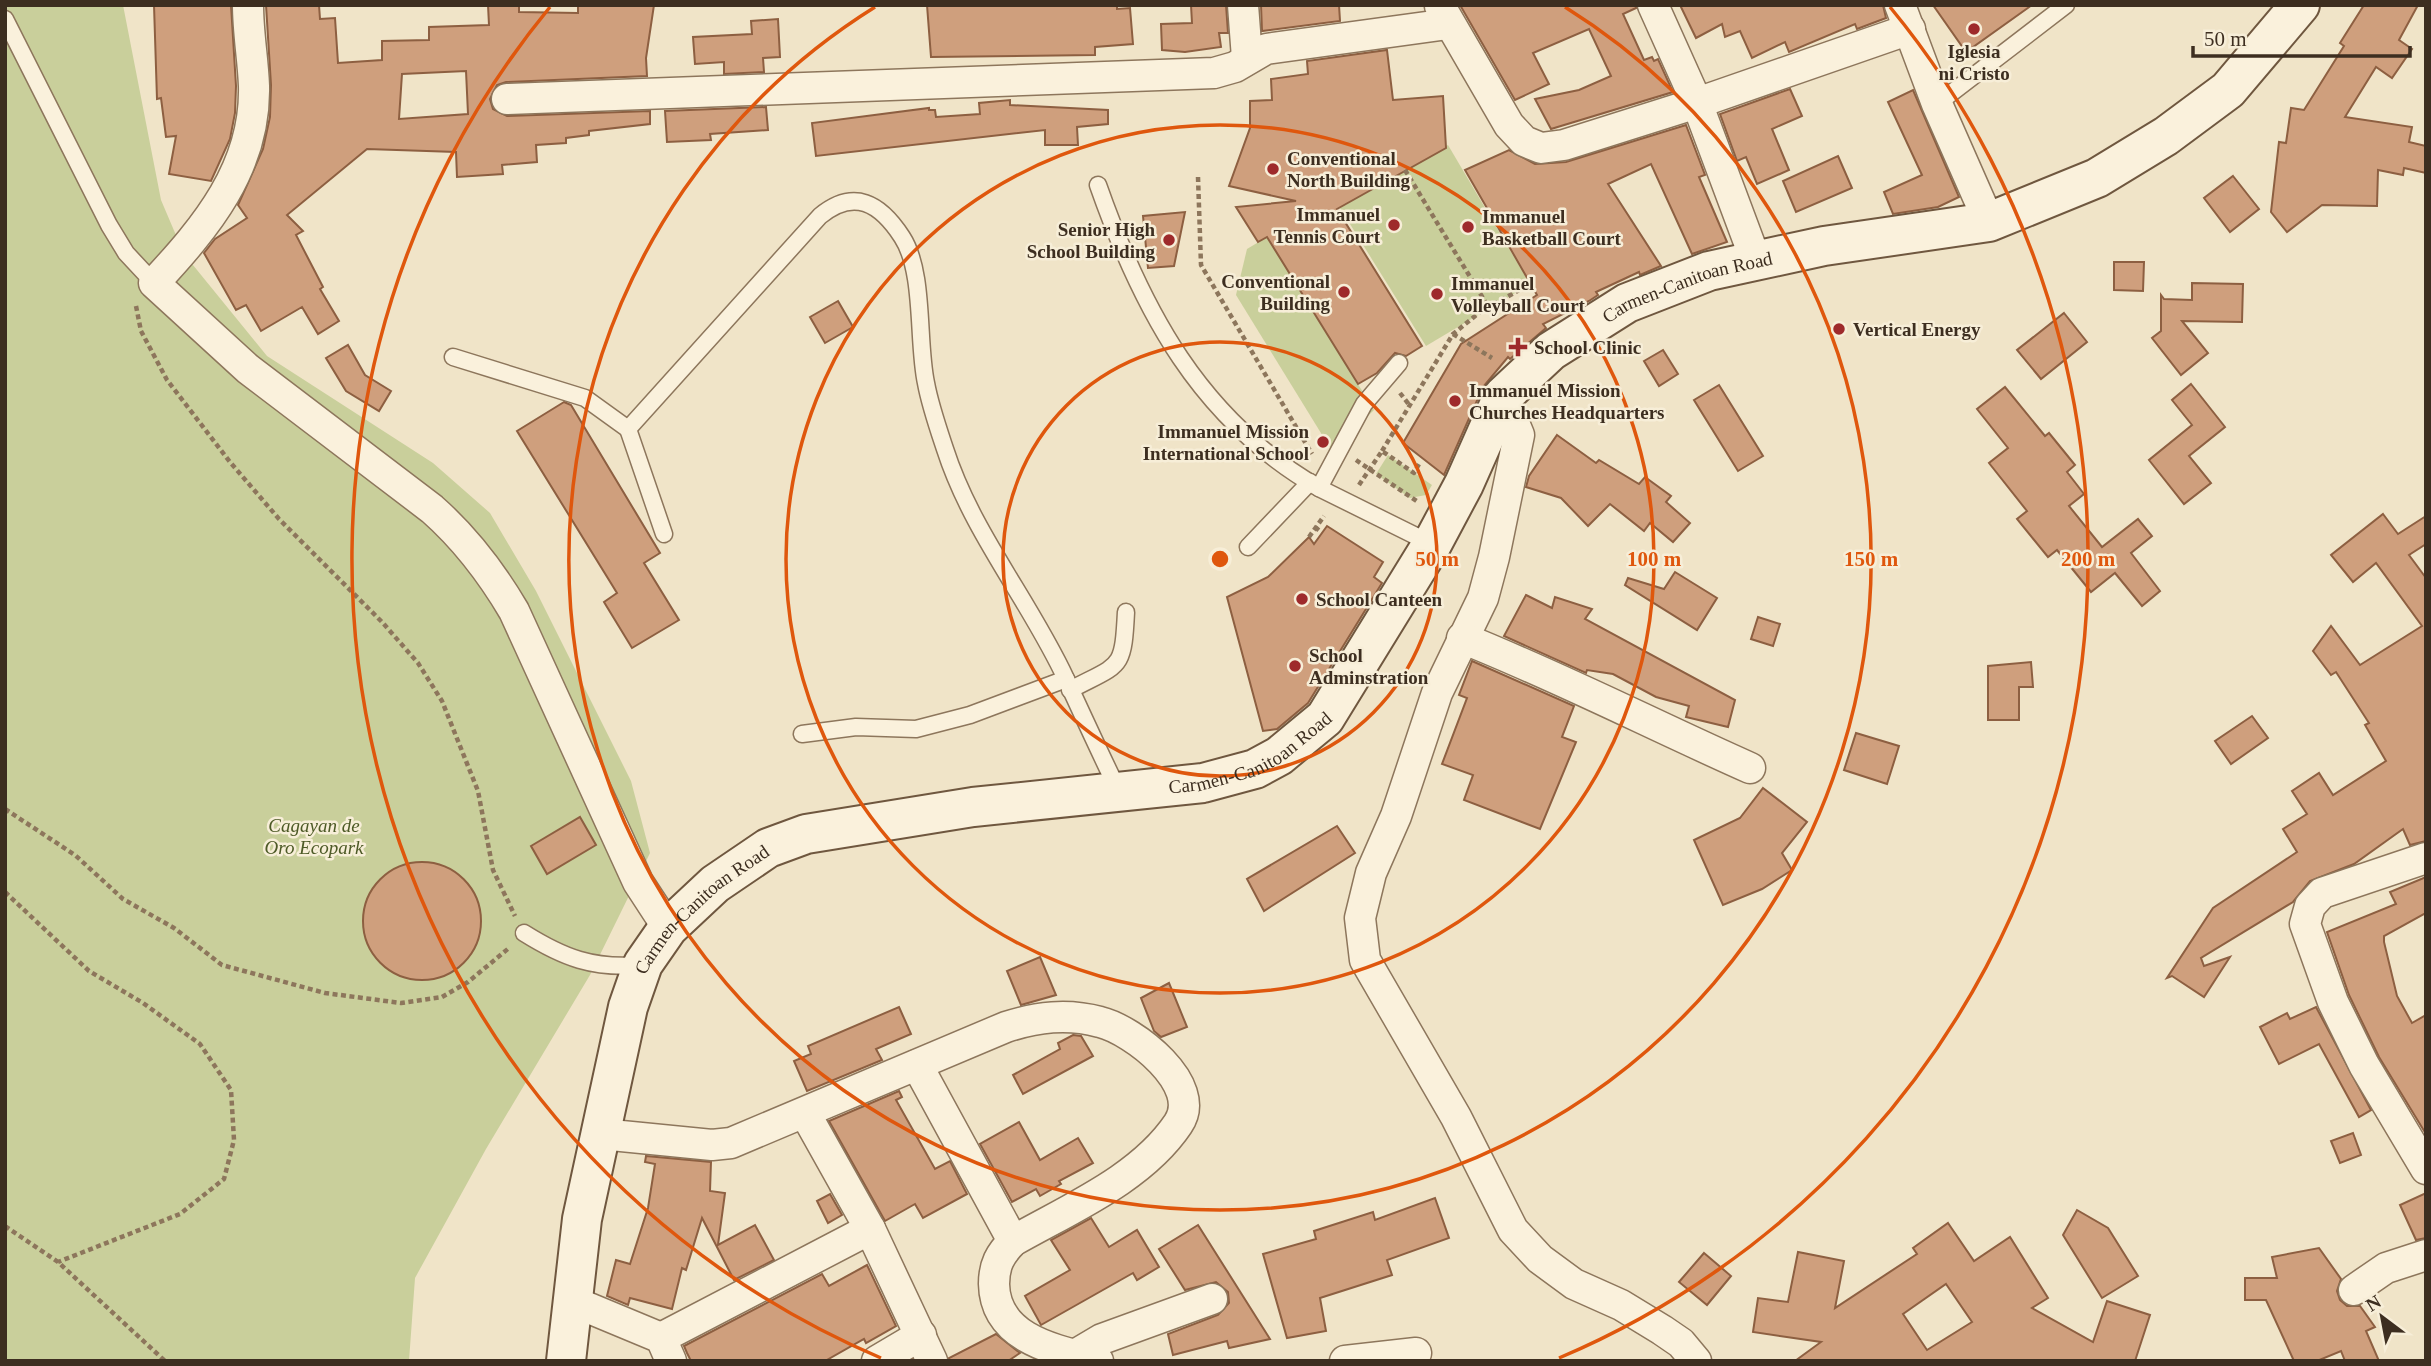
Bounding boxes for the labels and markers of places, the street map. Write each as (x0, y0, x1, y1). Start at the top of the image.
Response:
marker: Iglesia ni Cristo (1966, 21, 1982, 37)
place label: Iglesia ni Cristo (1938, 41, 2010, 84)
place label: Conventional North Building (1287, 148, 1411, 191)
marker: Conventional North Building (1265, 161, 1281, 177)
place label: Immanuel Tennis Court (1274, 204, 1381, 247)
place label: Immanuel Basketball Court (1482, 206, 1621, 249)
marker: Immanuel Tennis Court (1386, 217, 1402, 233)
place label: Senior High School Building (1027, 219, 1155, 262)
marker: Immanuel Basketball Court (1460, 219, 1476, 235)
marker: Senior High School Building (1161, 232, 1177, 248)
place label: Conventional Building (1221, 271, 1330, 314)
place label: Immanuel Volleyball Court (1451, 273, 1586, 316)
marker: Conventional Building (1336, 284, 1352, 300)
marker: Immanuel Volleyball Court (1429, 286, 1445, 302)
place label: Vertical Energy (1853, 319, 1981, 340)
marker: Vertical Energy (1831, 321, 1847, 337)
marker: School Clinic (1508, 337, 1528, 357)
place label: School Clinic (1534, 337, 1641, 358)
place label: Immanuel Mission Churches Headquarters (1469, 380, 1664, 423)
marker: Immanuel Mission Churches Headquarters (1447, 393, 1463, 409)
place label: Immanuel Mission International School (1143, 421, 1309, 464)
marker: Immanuel Mission International School (1315, 434, 1331, 450)
centre of rings (1208, 547, 1232, 571)
place label: School Canteen (1316, 589, 1443, 610)
marker: School Canteen (1294, 591, 1310, 607)
place label: School Adminstration (1309, 645, 1429, 688)
marker: School Adminstration (1287, 658, 1303, 674)

